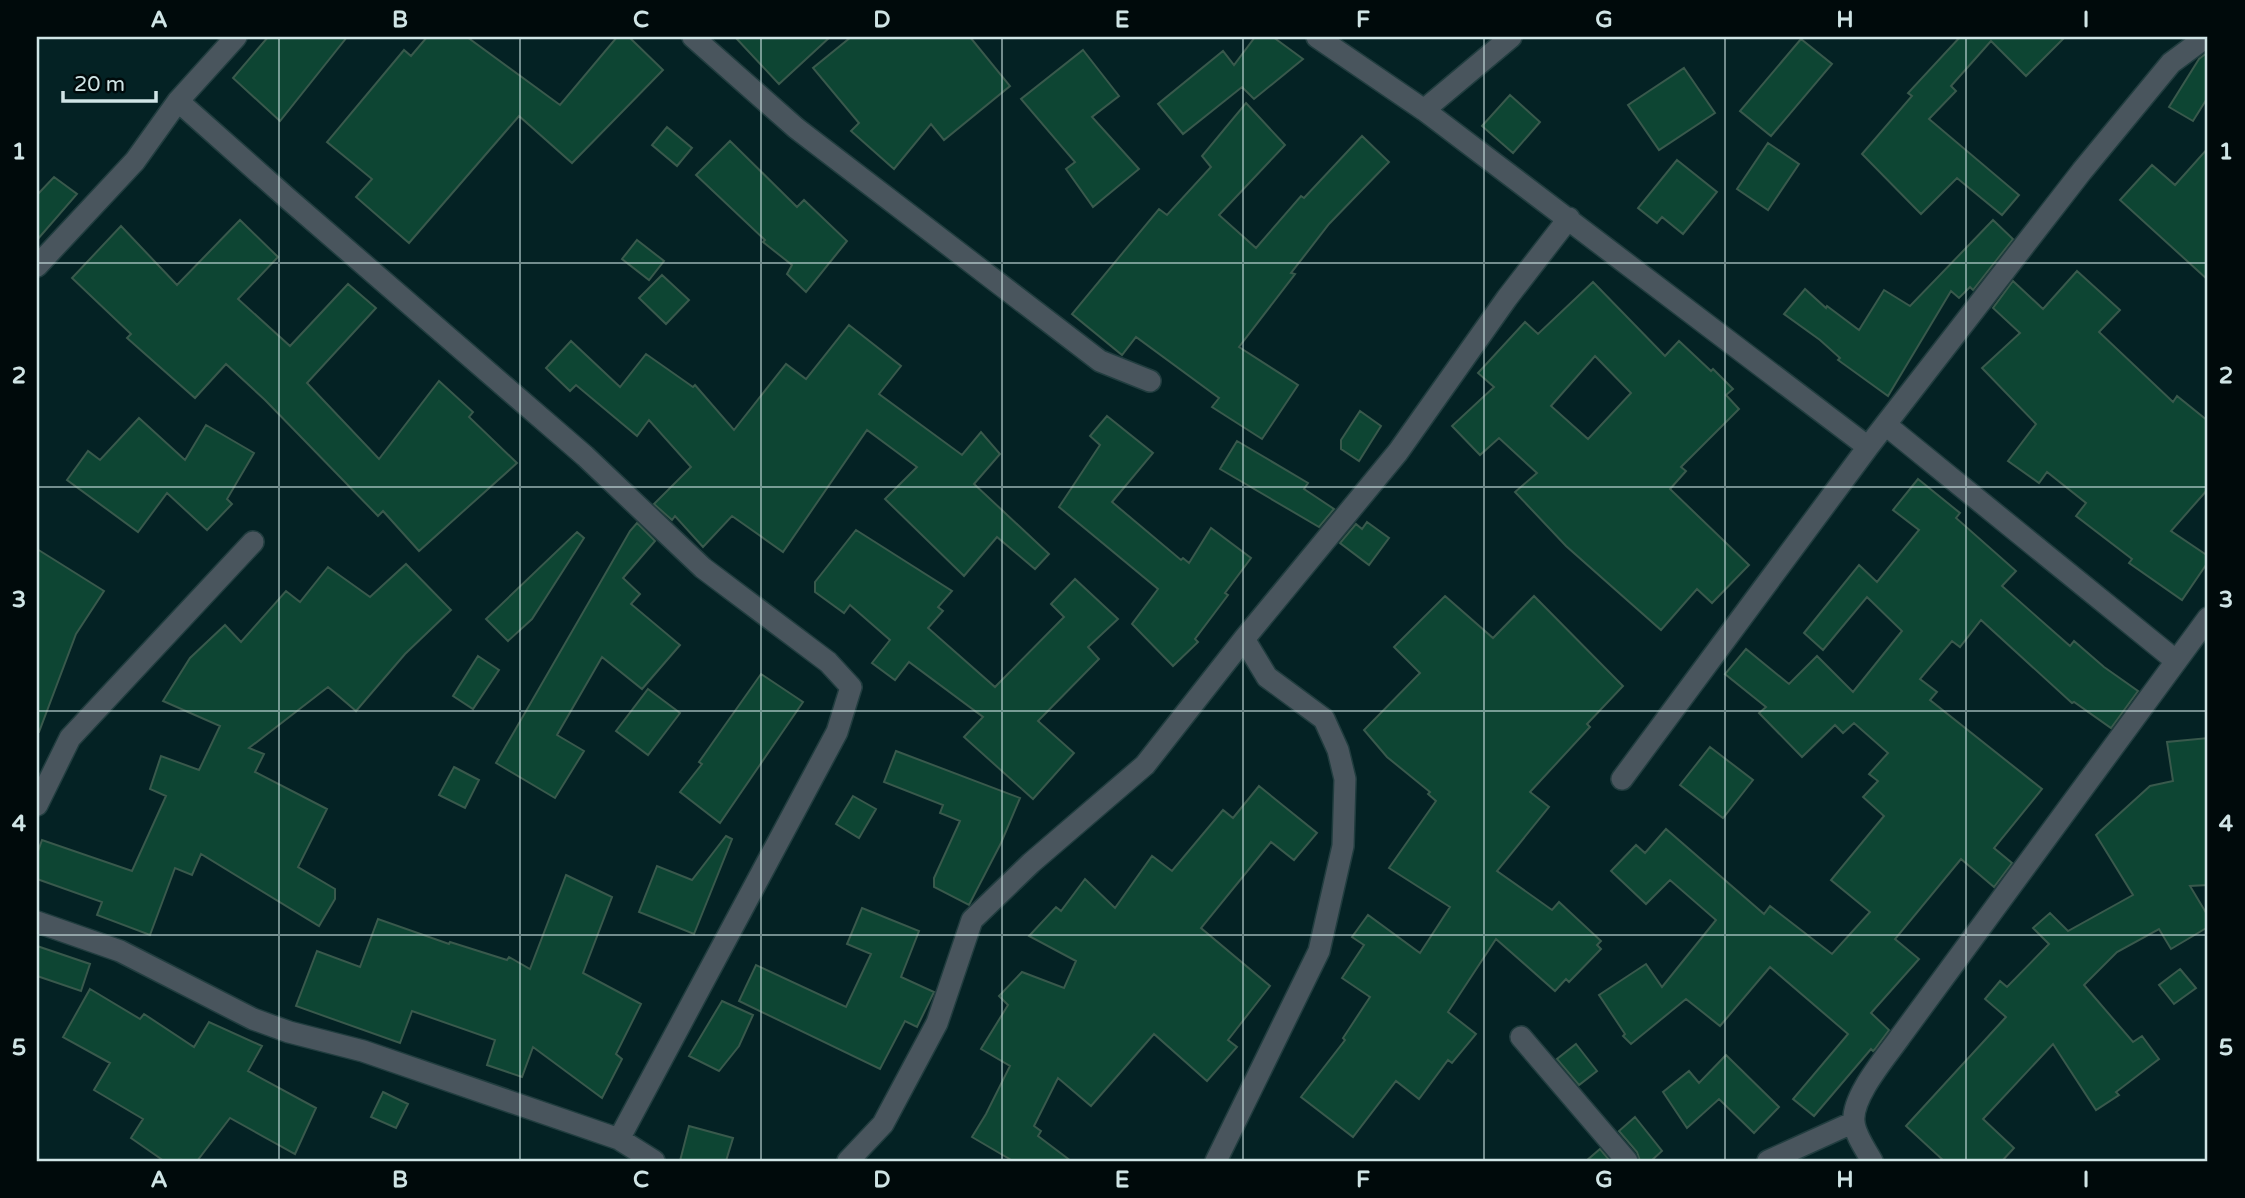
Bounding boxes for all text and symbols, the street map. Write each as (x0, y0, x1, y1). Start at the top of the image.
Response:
text: A (150, 6, 168, 34)
text: B (392, 6, 408, 34)
text: C (633, 6, 649, 34)
text: D (873, 6, 891, 34)
text: E (1115, 6, 1129, 34)
text: F (1356, 6, 1370, 34)
text: G (1595, 6, 1613, 34)
text: H (1836, 6, 1854, 34)
text: I (2083, 6, 2089, 34)
scale bar (63, 60, 156, 104)
text: 20 m (74, 72, 125, 97)
text: 1 (12, 138, 26, 166)
text: 1 (2219, 138, 2233, 166)
text: 2 (12, 362, 26, 390)
text: 2 (2219, 362, 2233, 390)
text: 3 (12, 586, 26, 614)
text: 3 (2219, 586, 2233, 614)
text: 4 (12, 810, 27, 838)
text: 4 (2219, 810, 2234, 838)
text: 5 (12, 1034, 26, 1062)
text: 5 (2219, 1034, 2233, 1062)
text: A (150, 1166, 168, 1194)
text: B (392, 1166, 408, 1194)
text: C (633, 1166, 649, 1194)
text: D (873, 1166, 891, 1194)
text: E (1115, 1166, 1129, 1194)
text: F (1356, 1166, 1370, 1194)
text: G (1595, 1166, 1613, 1194)
text: H (1836, 1166, 1854, 1194)
text: I (2083, 1166, 2089, 1194)

